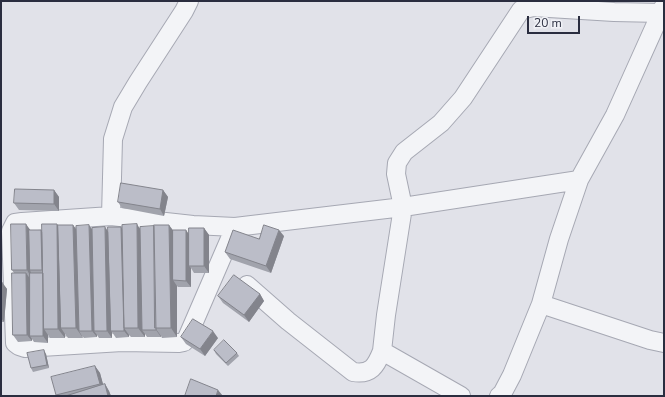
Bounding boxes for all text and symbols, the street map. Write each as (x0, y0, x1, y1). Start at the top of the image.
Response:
scale bar (529, 8, 582, 34)
text: 20 m (534, 15, 562, 31)

